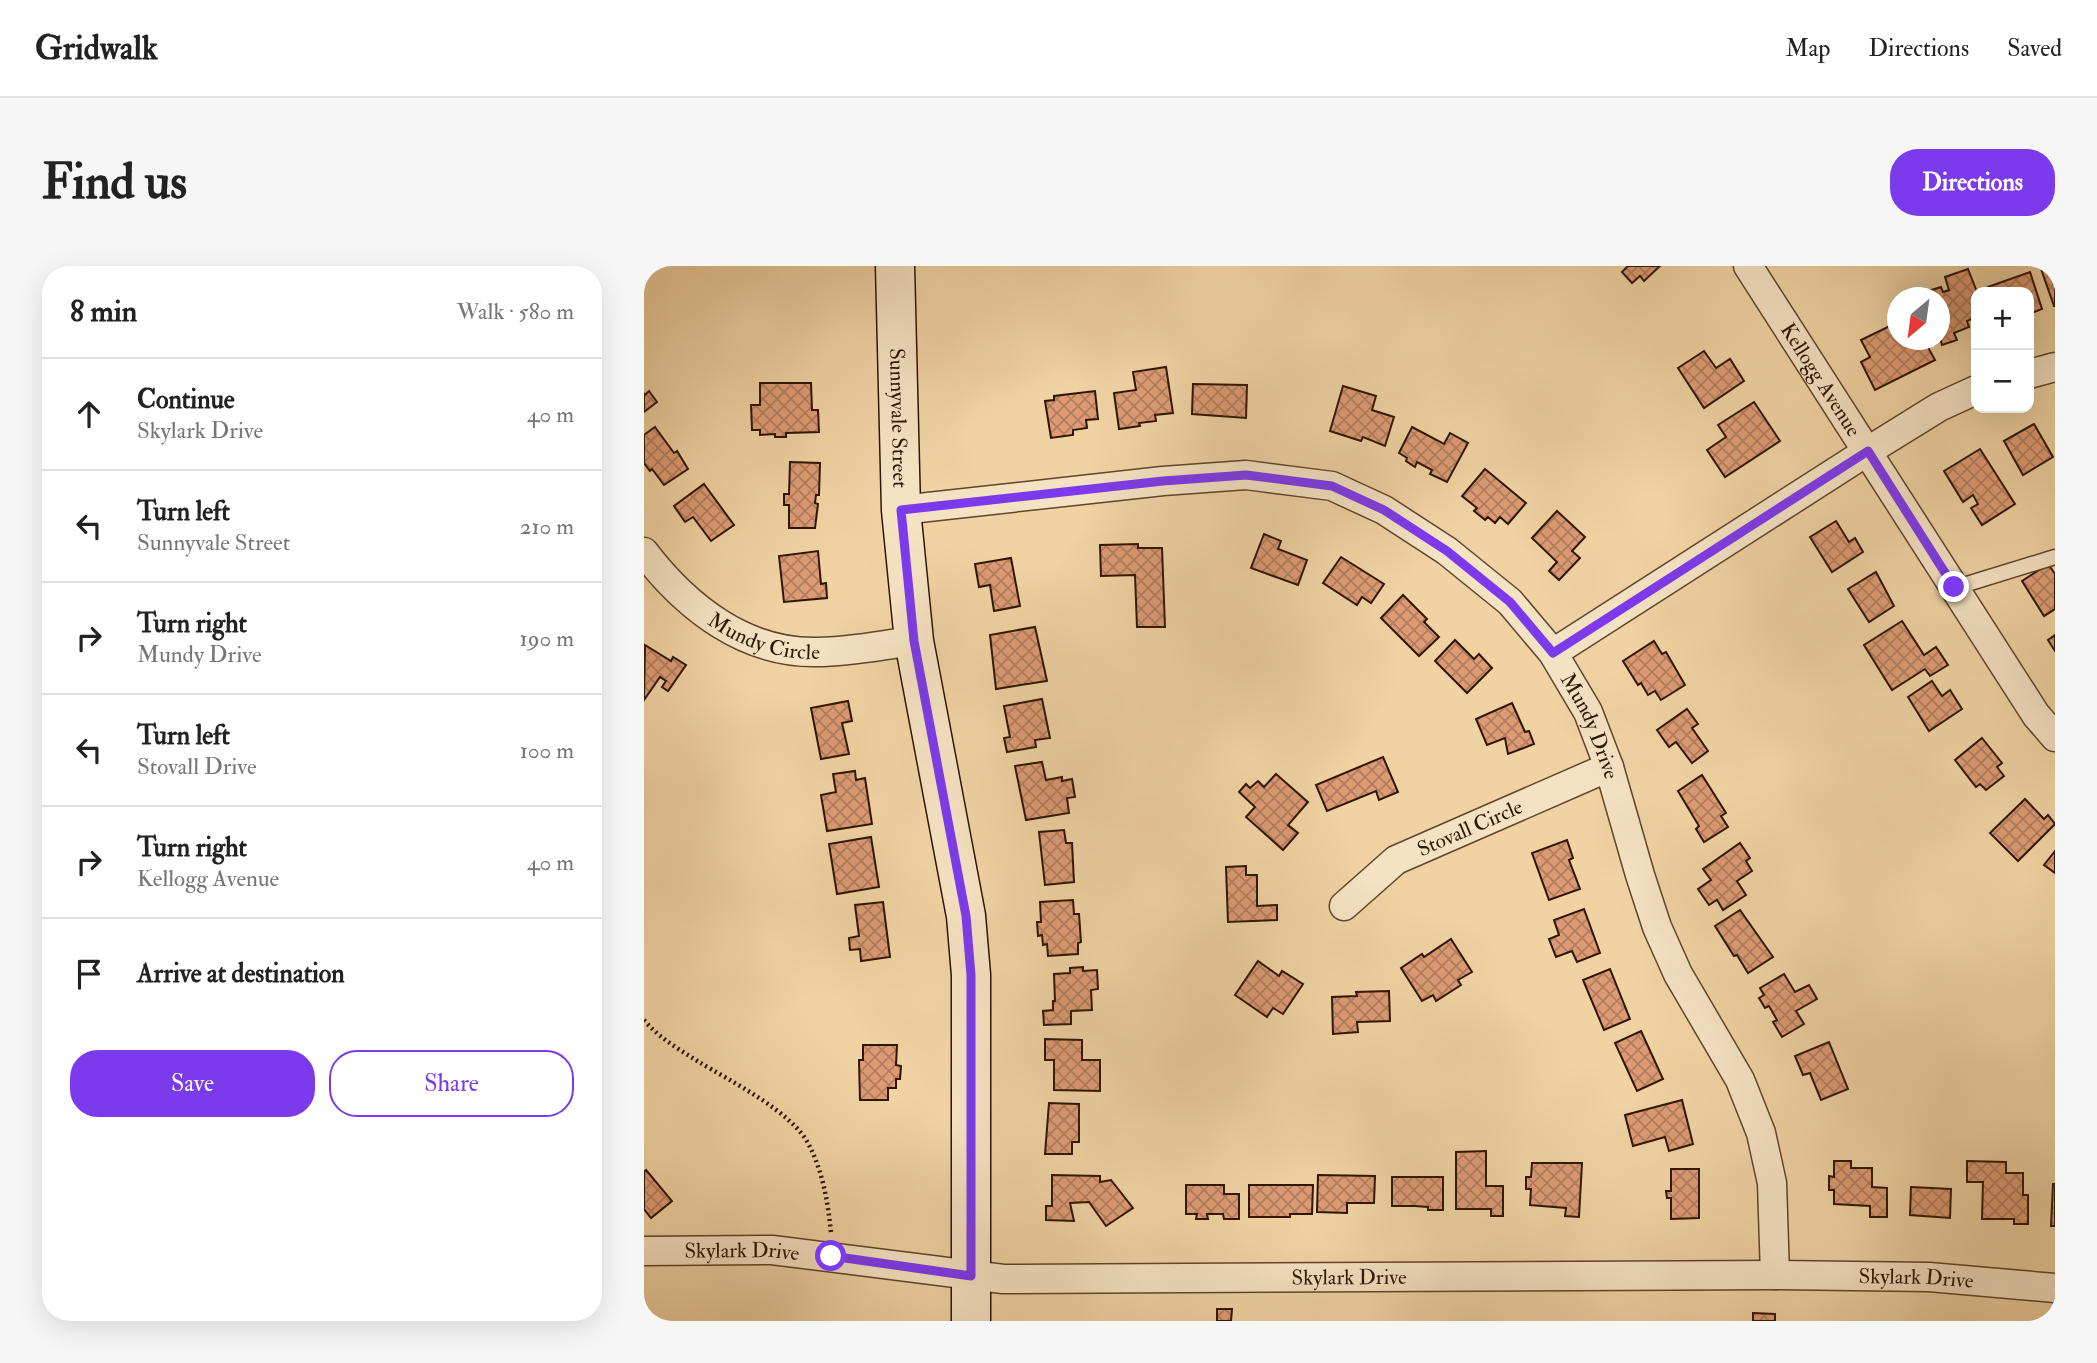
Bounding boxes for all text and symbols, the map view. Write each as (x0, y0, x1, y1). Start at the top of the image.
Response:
text: Gridwalk (35, 28, 158, 69)
text: Map (1785, 33, 1830, 64)
text: Directions (1868, 33, 1969, 64)
text: Saved (2007, 33, 2062, 64)
button: Directions (1890, 149, 2055, 216)
text: Find us (42, 152, 187, 213)
north arrow (1887, 287, 1950, 350)
map controls (1971, 287, 2034, 413)
button: + (1971, 287, 2034, 350)
text: 8 min (70, 293, 137, 330)
text: Walk · 580 m (457, 297, 574, 326)
street label: Kellogg Avenue (1774, 318, 1867, 442)
street label: Sunnyvale Street (883, 348, 913, 488)
button: − (1971, 350, 2034, 413)
text: Continue (137, 384, 235, 416)
icon: ahead (70, 395, 108, 433)
text: 40 m (527, 400, 574, 429)
text: Skylark Drive (137, 416, 263, 445)
text: Turn left (137, 496, 230, 528)
icon: left (70, 507, 108, 545)
text: 210 m (520, 512, 574, 541)
text: Sunnyvale Street (137, 528, 290, 557)
route end (1938, 571, 1969, 602)
street label: Mundy Circle (703, 607, 820, 666)
text: Turn right (137, 608, 247, 640)
icon: right (70, 619, 108, 657)
text: 190 m (520, 624, 574, 653)
text: Mundy Drive (137, 640, 262, 669)
street label: Mundy Drive (1554, 668, 1625, 782)
text: Turn left (137, 720, 230, 752)
icon: left (70, 731, 108, 769)
text: 100 m (520, 736, 574, 765)
text: Stovall Drive (137, 752, 257, 781)
street label: Stovall Circle (1413, 793, 1527, 863)
text: Turn right (137, 832, 247, 864)
icon: right (70, 843, 108, 881)
text: 40 m (527, 848, 574, 877)
text: Kellogg Avenue (137, 864, 279, 893)
icon: arrive (70, 955, 108, 993)
text: Arrive at destination (137, 958, 345, 990)
button: Save (70, 1050, 315, 1117)
button: Share (329, 1050, 574, 1117)
street label: Skylark Drive (684, 1237, 801, 1267)
route start (815, 1240, 846, 1271)
street label: Skylark Drive (1858, 1263, 1975, 1295)
street label: Skylark Drive (1291, 1264, 1407, 1292)

